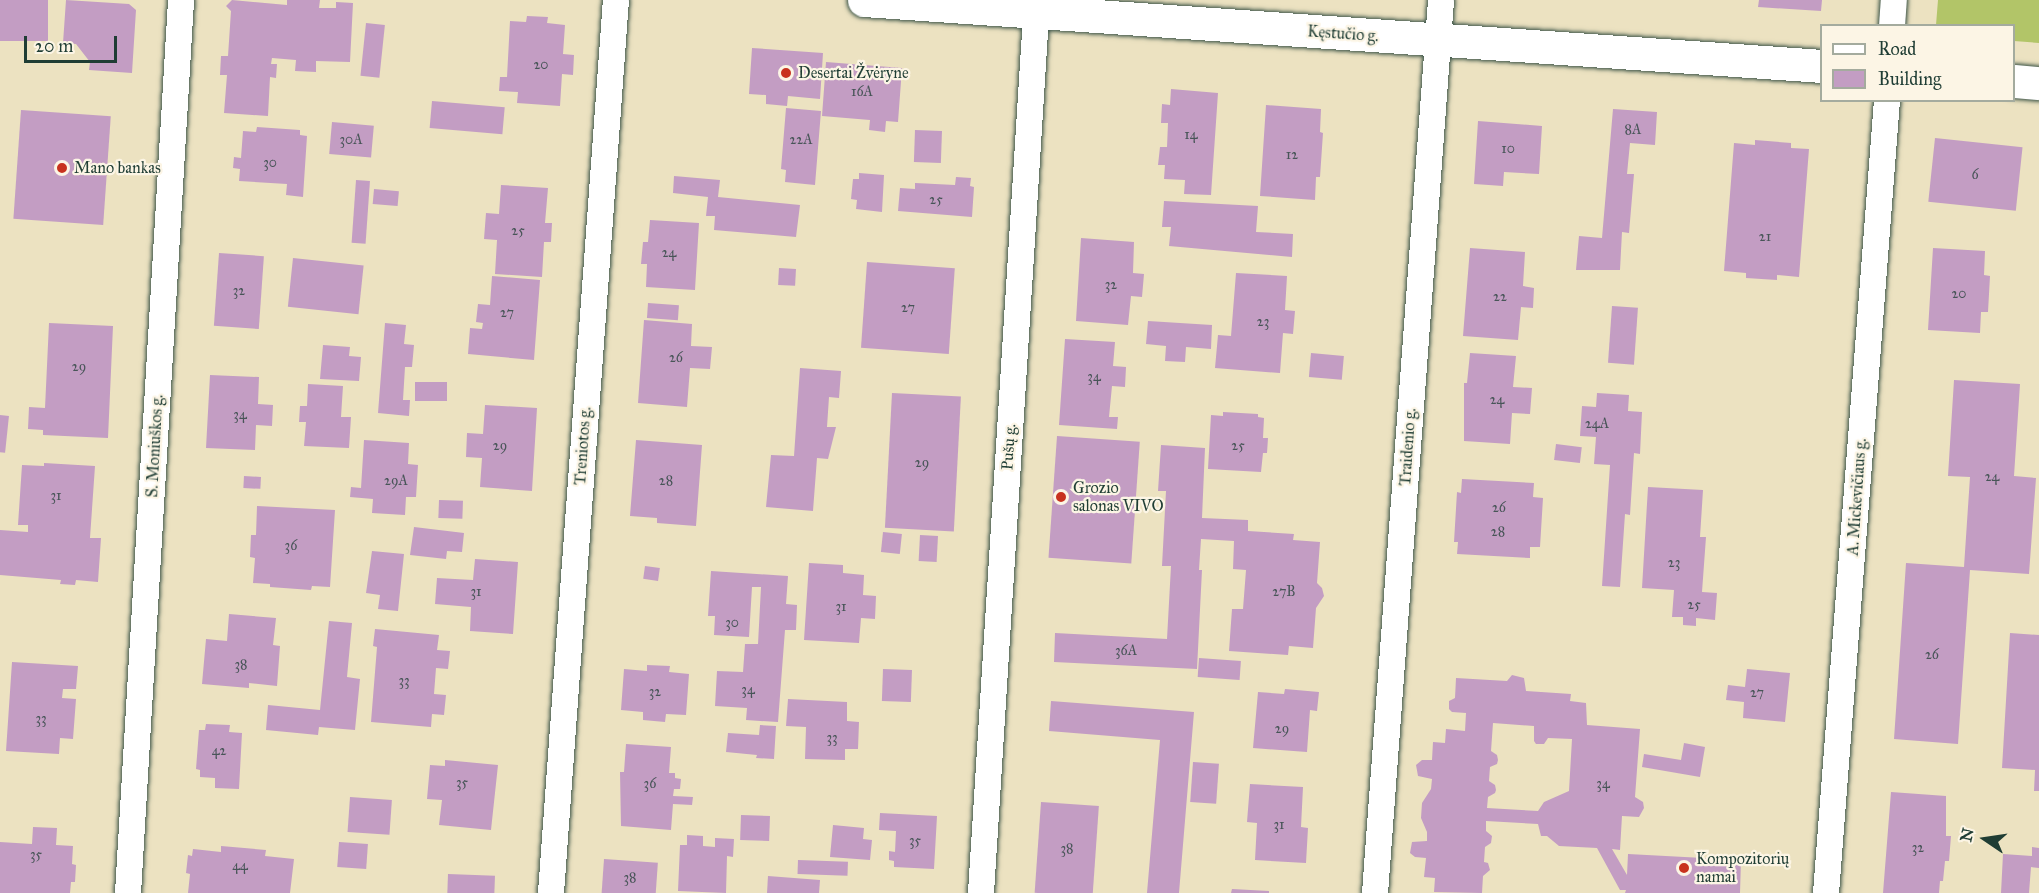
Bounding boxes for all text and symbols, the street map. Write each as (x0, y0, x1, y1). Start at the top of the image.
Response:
street label: Kęstučio g. (1307, 22, 1379, 46)
scale bar (27, 24, 120, 62)
legend (1820, 24, 2015, 102)
text: 20 m (35, 35, 73, 57)
text: Road (1878, 38, 1916, 60)
house number: 20 (533, 57, 549, 73)
place label: Desertai Žvėryne (798, 63, 909, 83)
marker: Desertai Žvėryne (779, 66, 793, 80)
text: Building (1878, 68, 1941, 90)
house number: 16A (851, 84, 873, 100)
house number: 8A (1625, 122, 1641, 138)
house number: 14 (1184, 127, 1198, 143)
house number: 30A (339, 132, 363, 148)
house number: 22A (789, 132, 813, 148)
house number: 10 (1501, 141, 1515, 157)
house number: 12 (1286, 147, 1298, 163)
house number: 30 (263, 155, 277, 171)
place label: Mano bankas (74, 158, 161, 178)
marker: Mano bankas (55, 161, 69, 175)
house number: 6 (1971, 167, 1979, 183)
house number: 25 (929, 192, 943, 208)
house number: 25 (511, 223, 525, 239)
house number: 21 (1759, 229, 1771, 245)
house number: 24 (662, 245, 676, 261)
house number: 32 (1105, 277, 1117, 293)
house number: 32 (233, 283, 245, 299)
house number: 20 (1951, 286, 1967, 302)
house number: 22 (1493, 289, 1507, 305)
house number: 27 (901, 300, 915, 316)
house number: 27 (500, 305, 514, 321)
house number: 23 (1257, 314, 1269, 330)
house number: 26 (669, 350, 683, 366)
house number: 29 (72, 359, 86, 375)
house number: 34 (1087, 369, 1101, 385)
house number: 24 (1490, 392, 1504, 408)
street label: S. Moniuškos g. (143, 394, 167, 498)
street label: Treniotos g. (571, 406, 595, 486)
house number: 34 (233, 407, 247, 423)
street label: Traidenio g. (1396, 408, 1420, 486)
house number: 24A (1585, 416, 1609, 432)
street label: Pušų g. (998, 423, 1020, 471)
house number: 29 (493, 438, 507, 454)
house number: 25 (1231, 438, 1245, 454)
street label: A. Mickevičiaus g. (1843, 438, 1871, 556)
house number: 29 (915, 455, 929, 471)
house number: 24 (1985, 469, 1999, 485)
house number: 29A (384, 473, 408, 489)
house number: 28 (659, 473, 673, 489)
place label: Grozio salonas VIVO (1073, 478, 1164, 516)
house number: 31 (50, 488, 62, 504)
marker: Grozio salonas VIVO (1054, 490, 1068, 504)
house number: 26 (1492, 500, 1506, 516)
house number: 28 (1491, 524, 1505, 540)
house number: 36 (285, 538, 297, 554)
house number: 23 (1668, 555, 1680, 571)
house number: 31 (470, 584, 482, 600)
house number: 27B (1272, 584, 1296, 600)
house number: 25 (1687, 597, 1701, 613)
house number: 31 (835, 599, 847, 615)
house number: 30 (725, 615, 739, 631)
house number: 36A (1115, 643, 1137, 659)
house number: 26 (1925, 647, 1939, 663)
house number: 38 (234, 657, 248, 673)
house number: 33 (398, 673, 410, 689)
house number: 34 (741, 682, 755, 698)
house number: 32 (649, 684, 661, 700)
house number: 27 (1750, 685, 1764, 701)
house number: 33 (35, 711, 47, 727)
house number: 29 (1275, 721, 1289, 737)
house number: 33 (826, 730, 838, 746)
house number: 42 (212, 743, 226, 759)
house number: 35 (456, 775, 468, 791)
house number: 36 (644, 776, 656, 792)
house number: 34 (1596, 776, 1610, 792)
north arrow (1955, 809, 2015, 869)
house number: 31 (1273, 817, 1285, 833)
text: N (1956, 826, 1978, 844)
house number: 35 (909, 833, 921, 849)
house number: 32 (1912, 840, 1924, 856)
house number: 38 (1060, 841, 1074, 857)
house number: 35 (30, 847, 42, 863)
place label: Kompozitorių namai (1696, 849, 1789, 887)
house number: 44 (232, 858, 248, 874)
marker: Kompozitorių namai (1677, 861, 1691, 875)
house number: 38 (623, 870, 637, 886)

